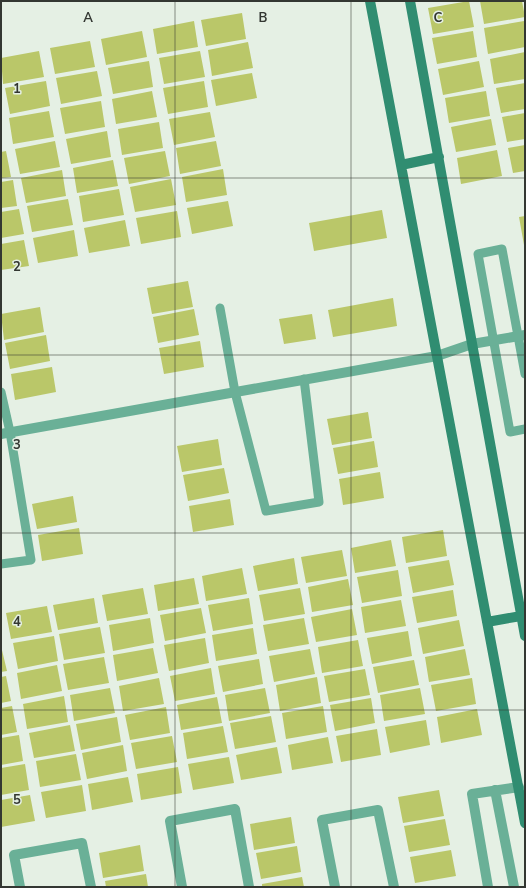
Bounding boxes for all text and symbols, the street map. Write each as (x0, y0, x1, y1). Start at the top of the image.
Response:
text: A (83, 9, 93, 27)
text: B (259, 9, 268, 27)
text: C (434, 9, 443, 27)
text: 1 (13, 80, 21, 98)
text: 2 (13, 258, 21, 276)
text: 3 (13, 436, 21, 454)
text: 4 (13, 613, 21, 631)
text: 5 (13, 791, 21, 809)

